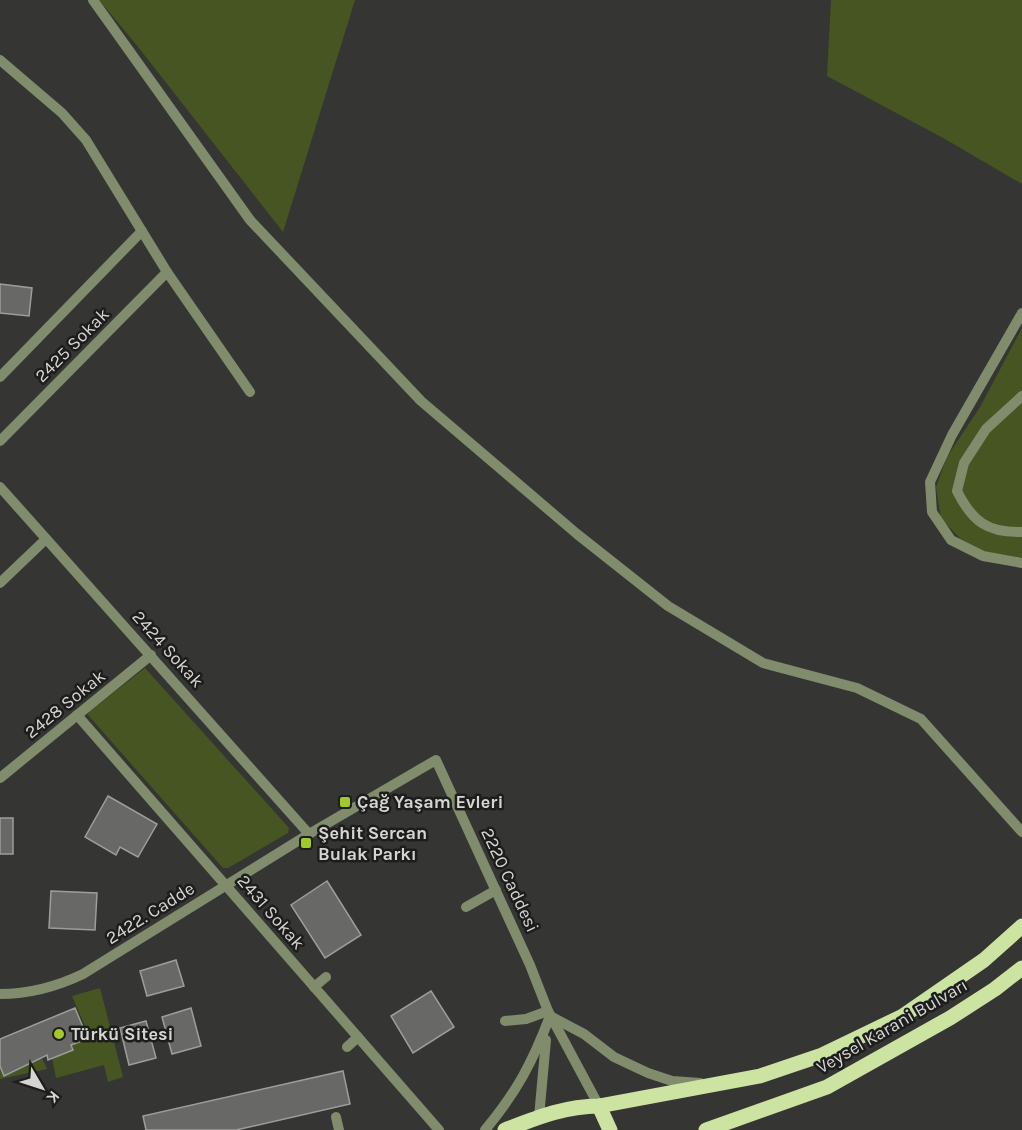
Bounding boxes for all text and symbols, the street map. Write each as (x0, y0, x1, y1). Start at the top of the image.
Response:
street label: 2425 Sokak (30, 303, 114, 387)
street label: 2424 Sokak (128, 606, 208, 692)
street label: 2428 Sokak (20, 665, 110, 743)
place label: Çağ Yaşam Evleri (357, 791, 503, 813)
marker: Çağ Yaşam Evleri (338, 795, 352, 809)
place label: Şehit Sercan Bulak Parkı (318, 822, 427, 865)
street label: 2220 Caddesi (476, 824, 544, 936)
marker: Şehit Sercan Bulak Parkı (299, 836, 313, 850)
street label: 2431 Sokak (232, 870, 310, 954)
street label: 2422. Cadde (102, 877, 198, 949)
street label: Veysel Karani Bulvarı (812, 974, 972, 1078)
place label: Türkü Sitesi (71, 1023, 173, 1045)
marker: Türkü Sitesi (52, 1027, 66, 1041)
north arrow (12, 1058, 72, 1118)
text: K (42, 1087, 64, 1108)

